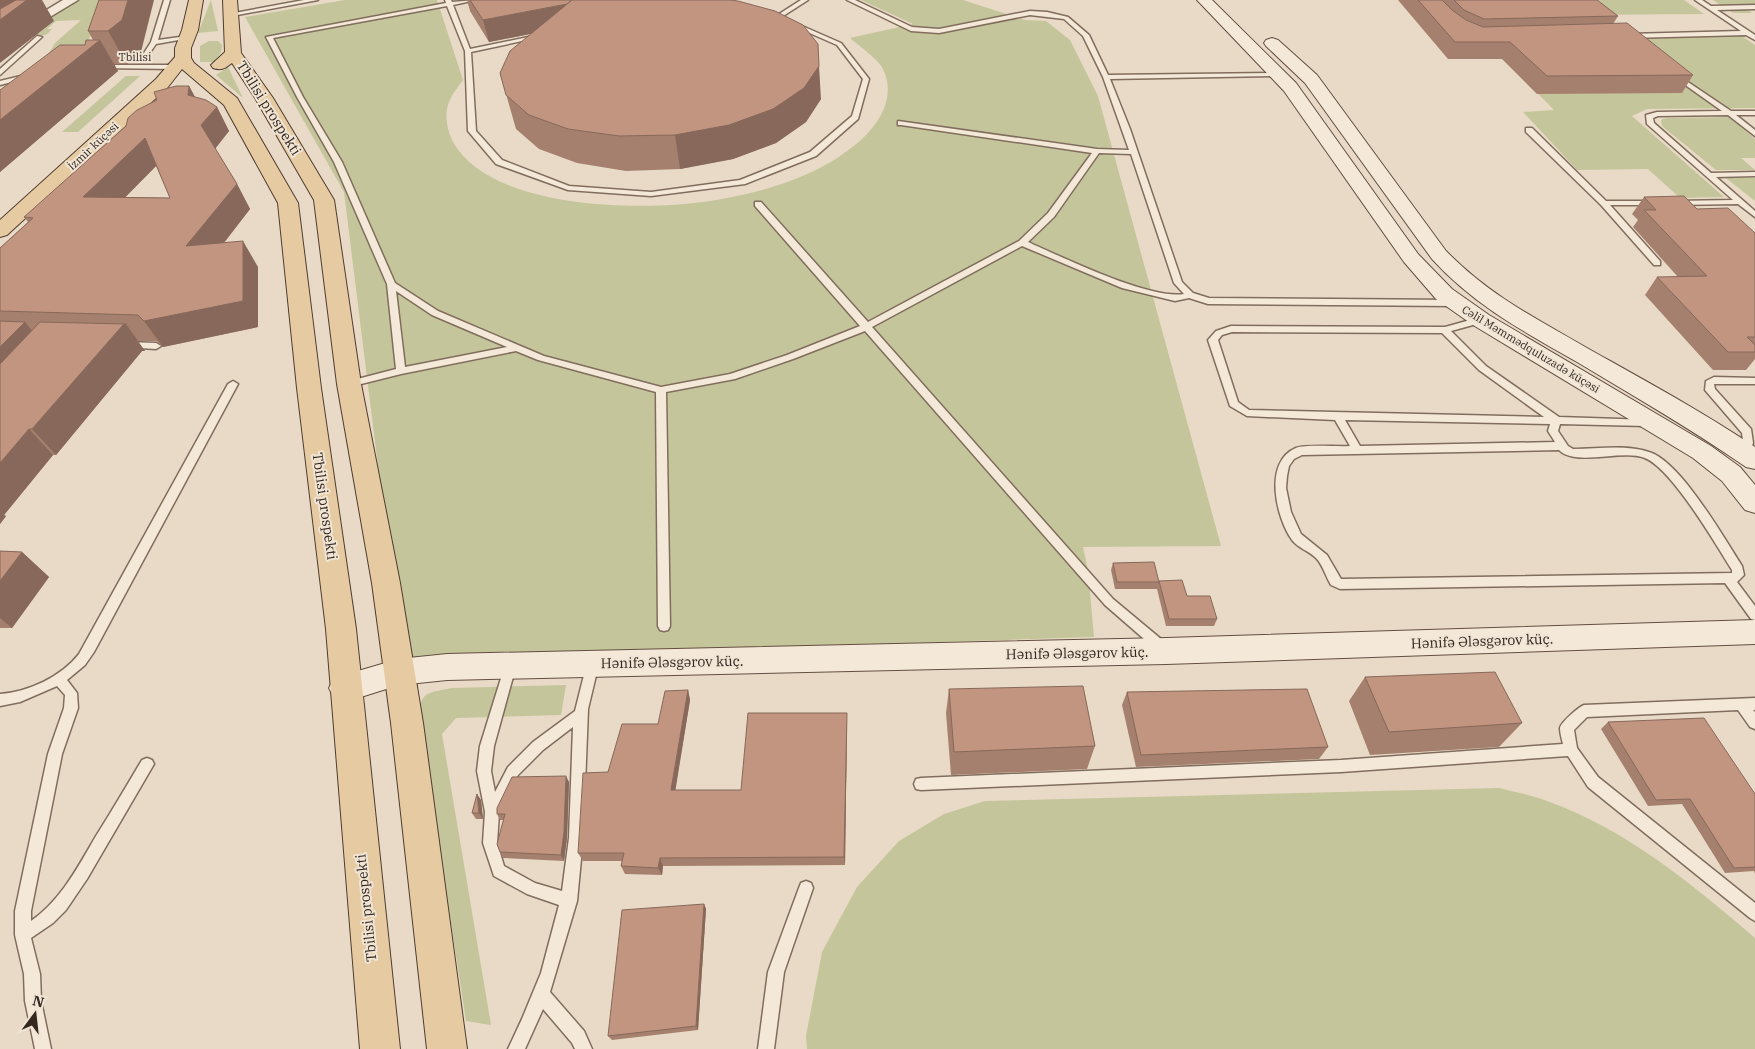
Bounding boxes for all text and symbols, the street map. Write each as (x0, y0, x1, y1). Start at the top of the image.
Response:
street label: Tbilisi (119, 50, 152, 64)
street label: Tbilisi prospekti (233, 57, 305, 159)
street label: İzmir küçəsi (65, 119, 122, 173)
street label: Cəlil Məmmədquluzadə küçəsi (1460, 302, 1603, 396)
street label: Tbilisi prospekti (309, 451, 341, 561)
street label: Hənifə Ələsgərov küç. (1410, 630, 1554, 652)
street label: Hənifə Ələsgərov küç. (1006, 643, 1148, 663)
street label: Hənifə Ələsgərov küç. (601, 652, 743, 672)
street label: Tbilisi prospekti (351, 853, 381, 963)
north arrow (10, 989, 60, 1039)
text: N (31, 991, 46, 1012)

